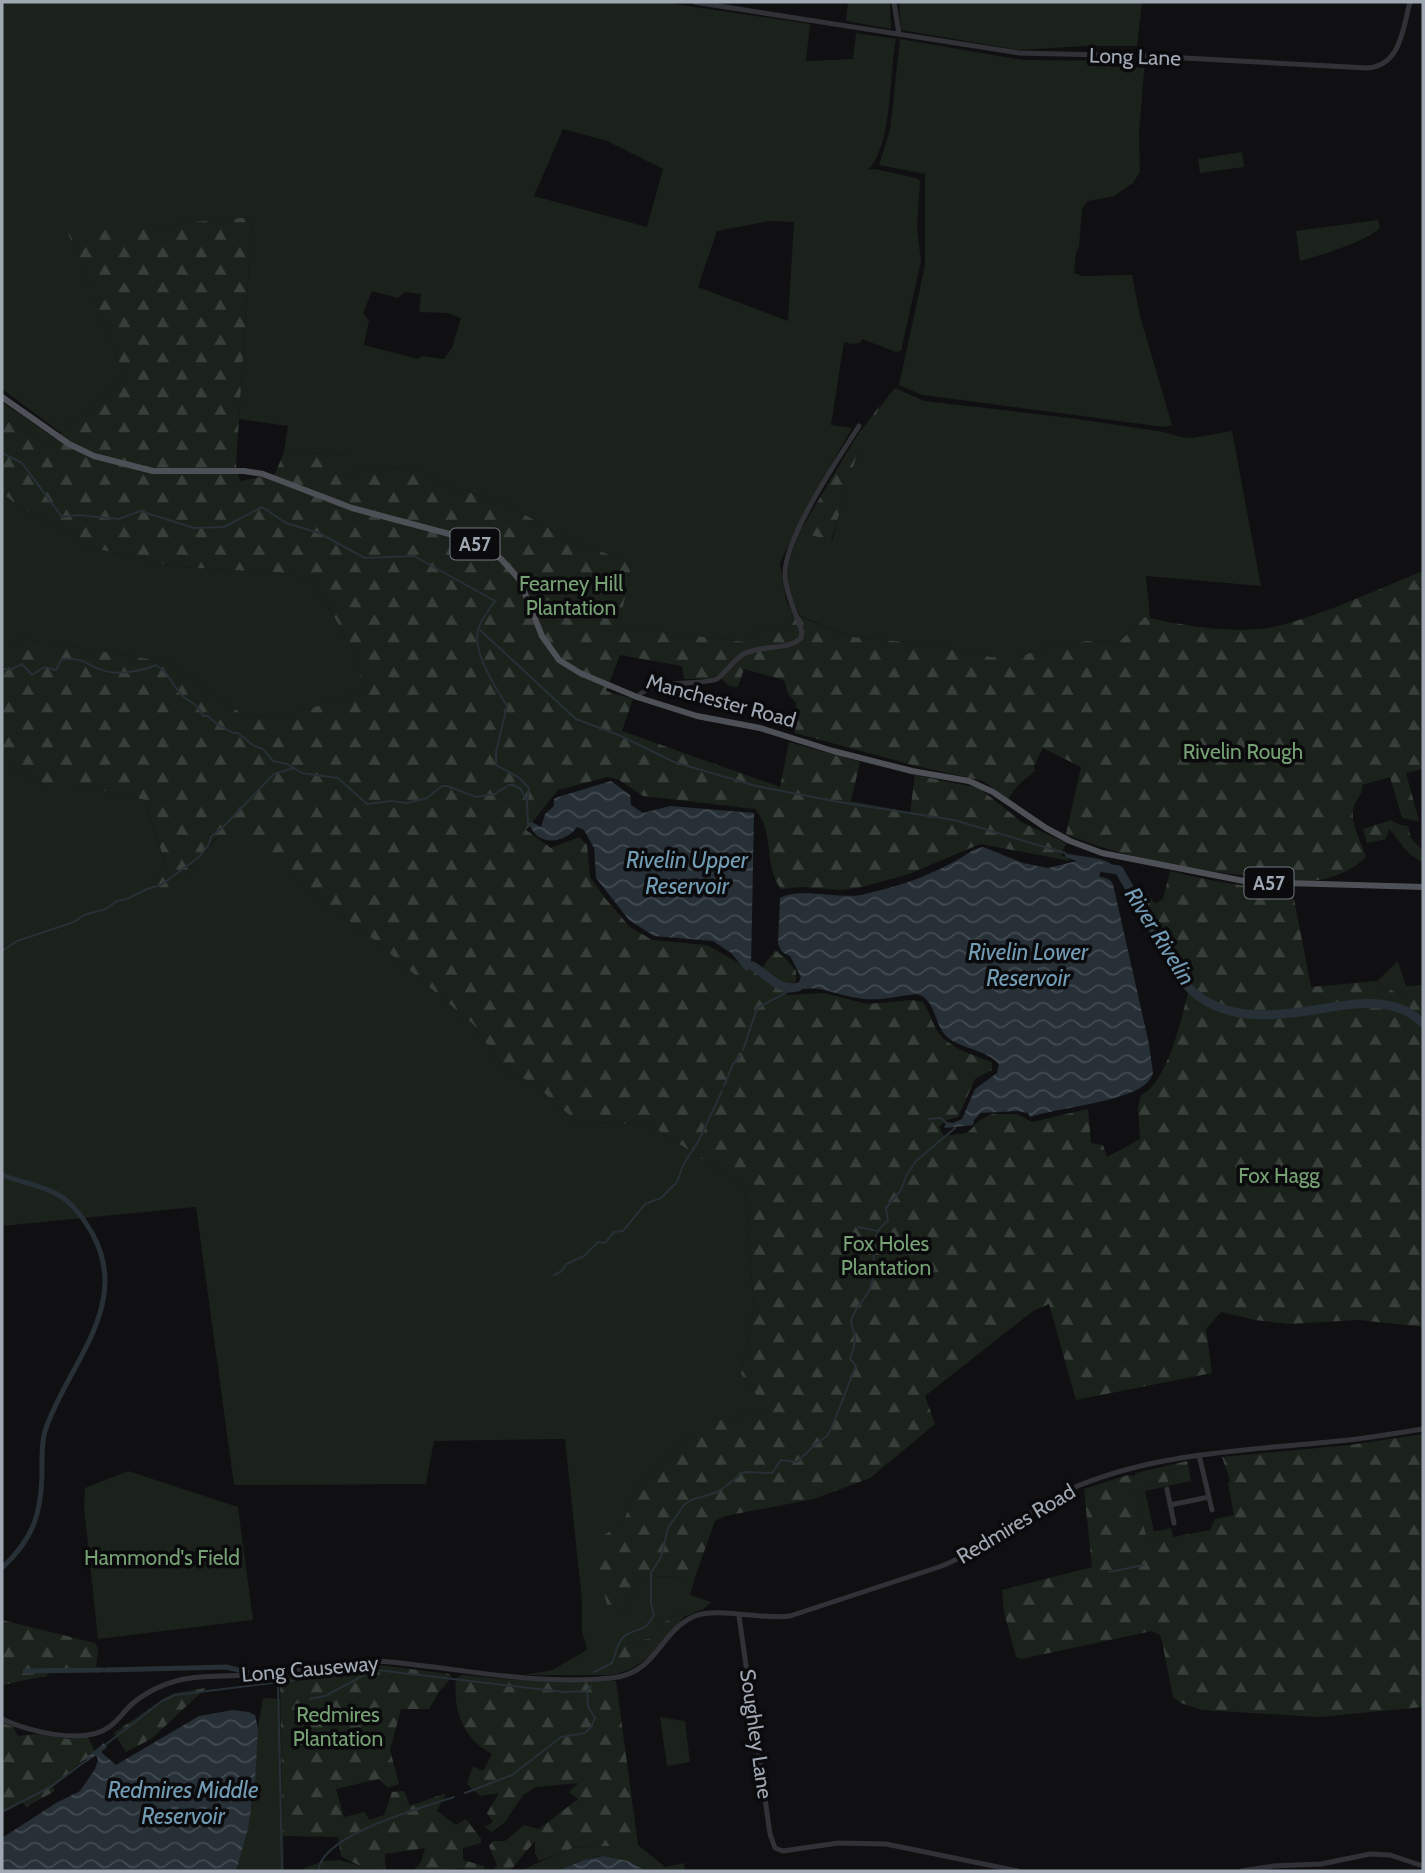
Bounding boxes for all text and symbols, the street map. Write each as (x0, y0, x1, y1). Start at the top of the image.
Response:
street label: Long Lane (1089, 42, 1182, 71)
road number: A57 (450, 528, 500, 559)
park label: Fearney Hill Plantation (519, 571, 623, 620)
street label: Manchester Road (644, 669, 799, 732)
park label: Rivelin Rough (1183, 739, 1303, 764)
water label: Rivelin Upper Reservoir (626, 846, 749, 900)
road number: A57 (1244, 868, 1294, 898)
water label: River Rivelin (1119, 882, 1201, 990)
water label: Rivelin Lower Reservoir (968, 938, 1089, 992)
park label: Fox Hagg (1238, 1163, 1320, 1188)
park label: Fox Holes Plantation (841, 1231, 931, 1280)
street label: Redmires Road (952, 1478, 1079, 1569)
park label: Hammond's Field (84, 1545, 240, 1570)
street label: Long Causeway (240, 1650, 380, 1687)
street label: Soughley Lane (735, 1668, 778, 1801)
park label: Redmires Plantation (293, 1702, 383, 1751)
water label: Redmires Middle Reservoir (107, 1776, 259, 1830)

